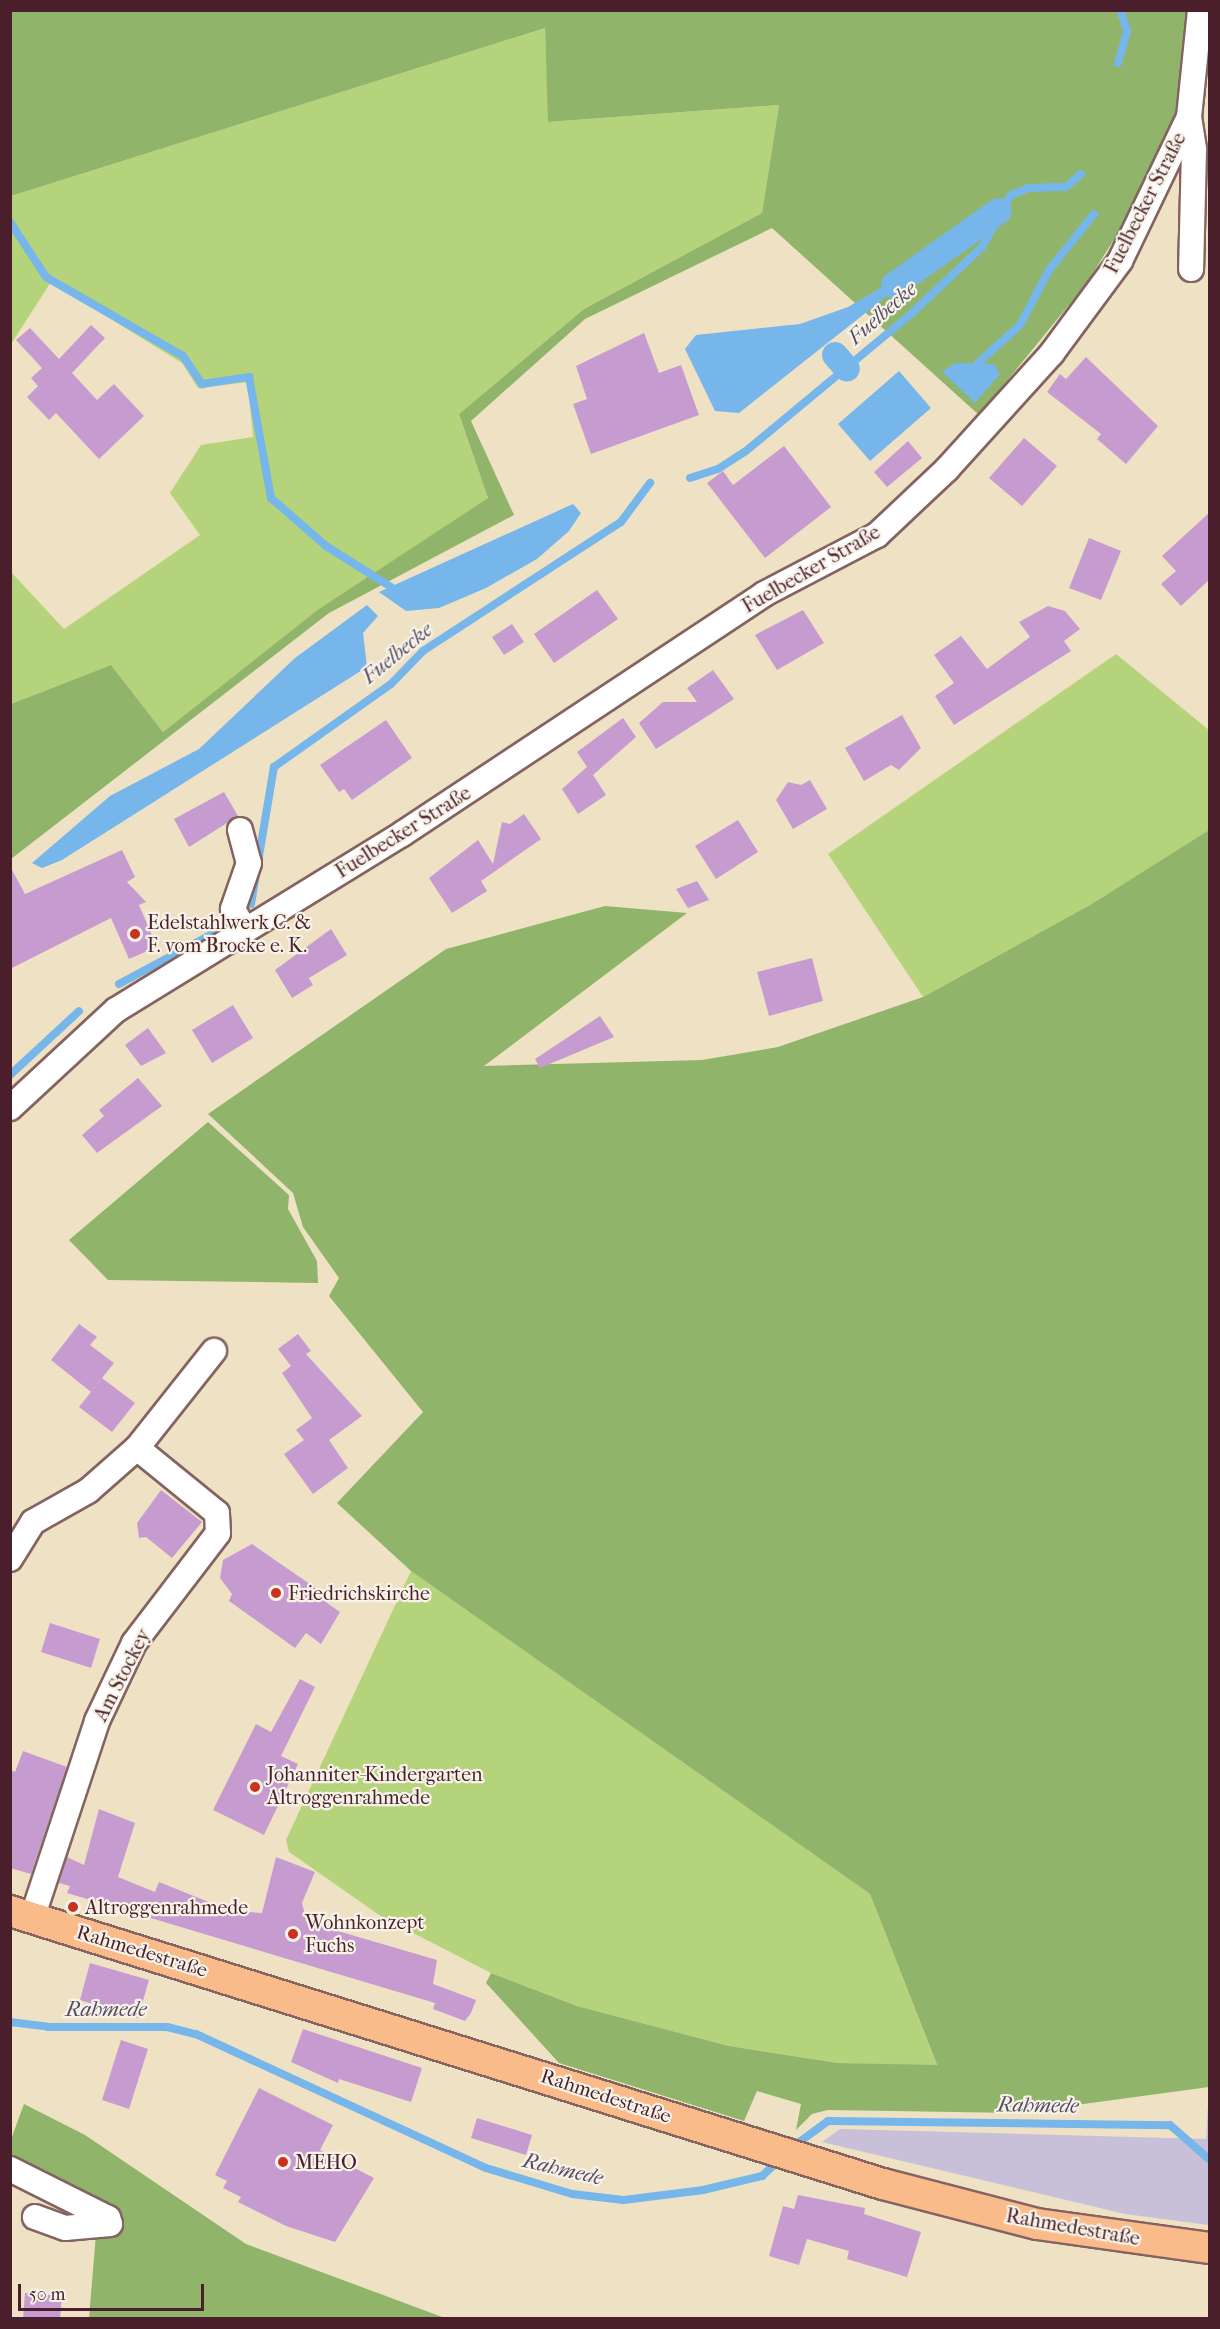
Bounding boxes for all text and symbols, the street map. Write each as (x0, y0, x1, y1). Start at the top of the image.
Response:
street label: Fuelbecker Straße (1099, 128, 1191, 278)
water label: Fuelbecke (842, 276, 922, 350)
street label: Fuelbecker Straße (738, 520, 884, 618)
water label: Fuelbecke (357, 617, 437, 689)
street label: Fuelbecker Straße (331, 781, 475, 883)
place label: Edelstahlwerk C. & F. vom Brocke e. K. (147, 910, 311, 957)
marker: Edelstahlwerk C. & F. vom Brocke e. K. (128, 927, 142, 941)
place label: Friedrichskirche (288, 1581, 430, 1605)
marker: Friedrichskirche (269, 1586, 283, 1600)
street label: Am Stockey (88, 1625, 156, 1725)
place label: Johanniter-Kindergarten Altroggenrahmede (267, 1763, 483, 1810)
marker: Johanniter-Kindergarten Altroggenrahmede (248, 1780, 262, 1794)
place label: Altroggenrahmede (85, 1895, 248, 1919)
marker: Altroggenrahmede (66, 1900, 80, 1914)
place label: Wohnkonzept Fuchs (305, 1910, 424, 1957)
street label: Rahmedestraße (74, 1920, 210, 1982)
marker: Wohnkonzept Fuchs (286, 1927, 300, 1941)
water label: Rahmede (65, 1996, 147, 2022)
street label: Rahmedestraße (538, 2064, 674, 2128)
water label: Rahmede (997, 2092, 1079, 2118)
water label: Rahmede (521, 2148, 605, 2190)
place label: MEHO (295, 2150, 357, 2174)
marker: MEHO (276, 2155, 290, 2169)
street label: Rahmedestraße (1004, 2203, 1142, 2251)
scale bar (21, 2272, 207, 2310)
text: 50 m (29, 2284, 65, 2305)

